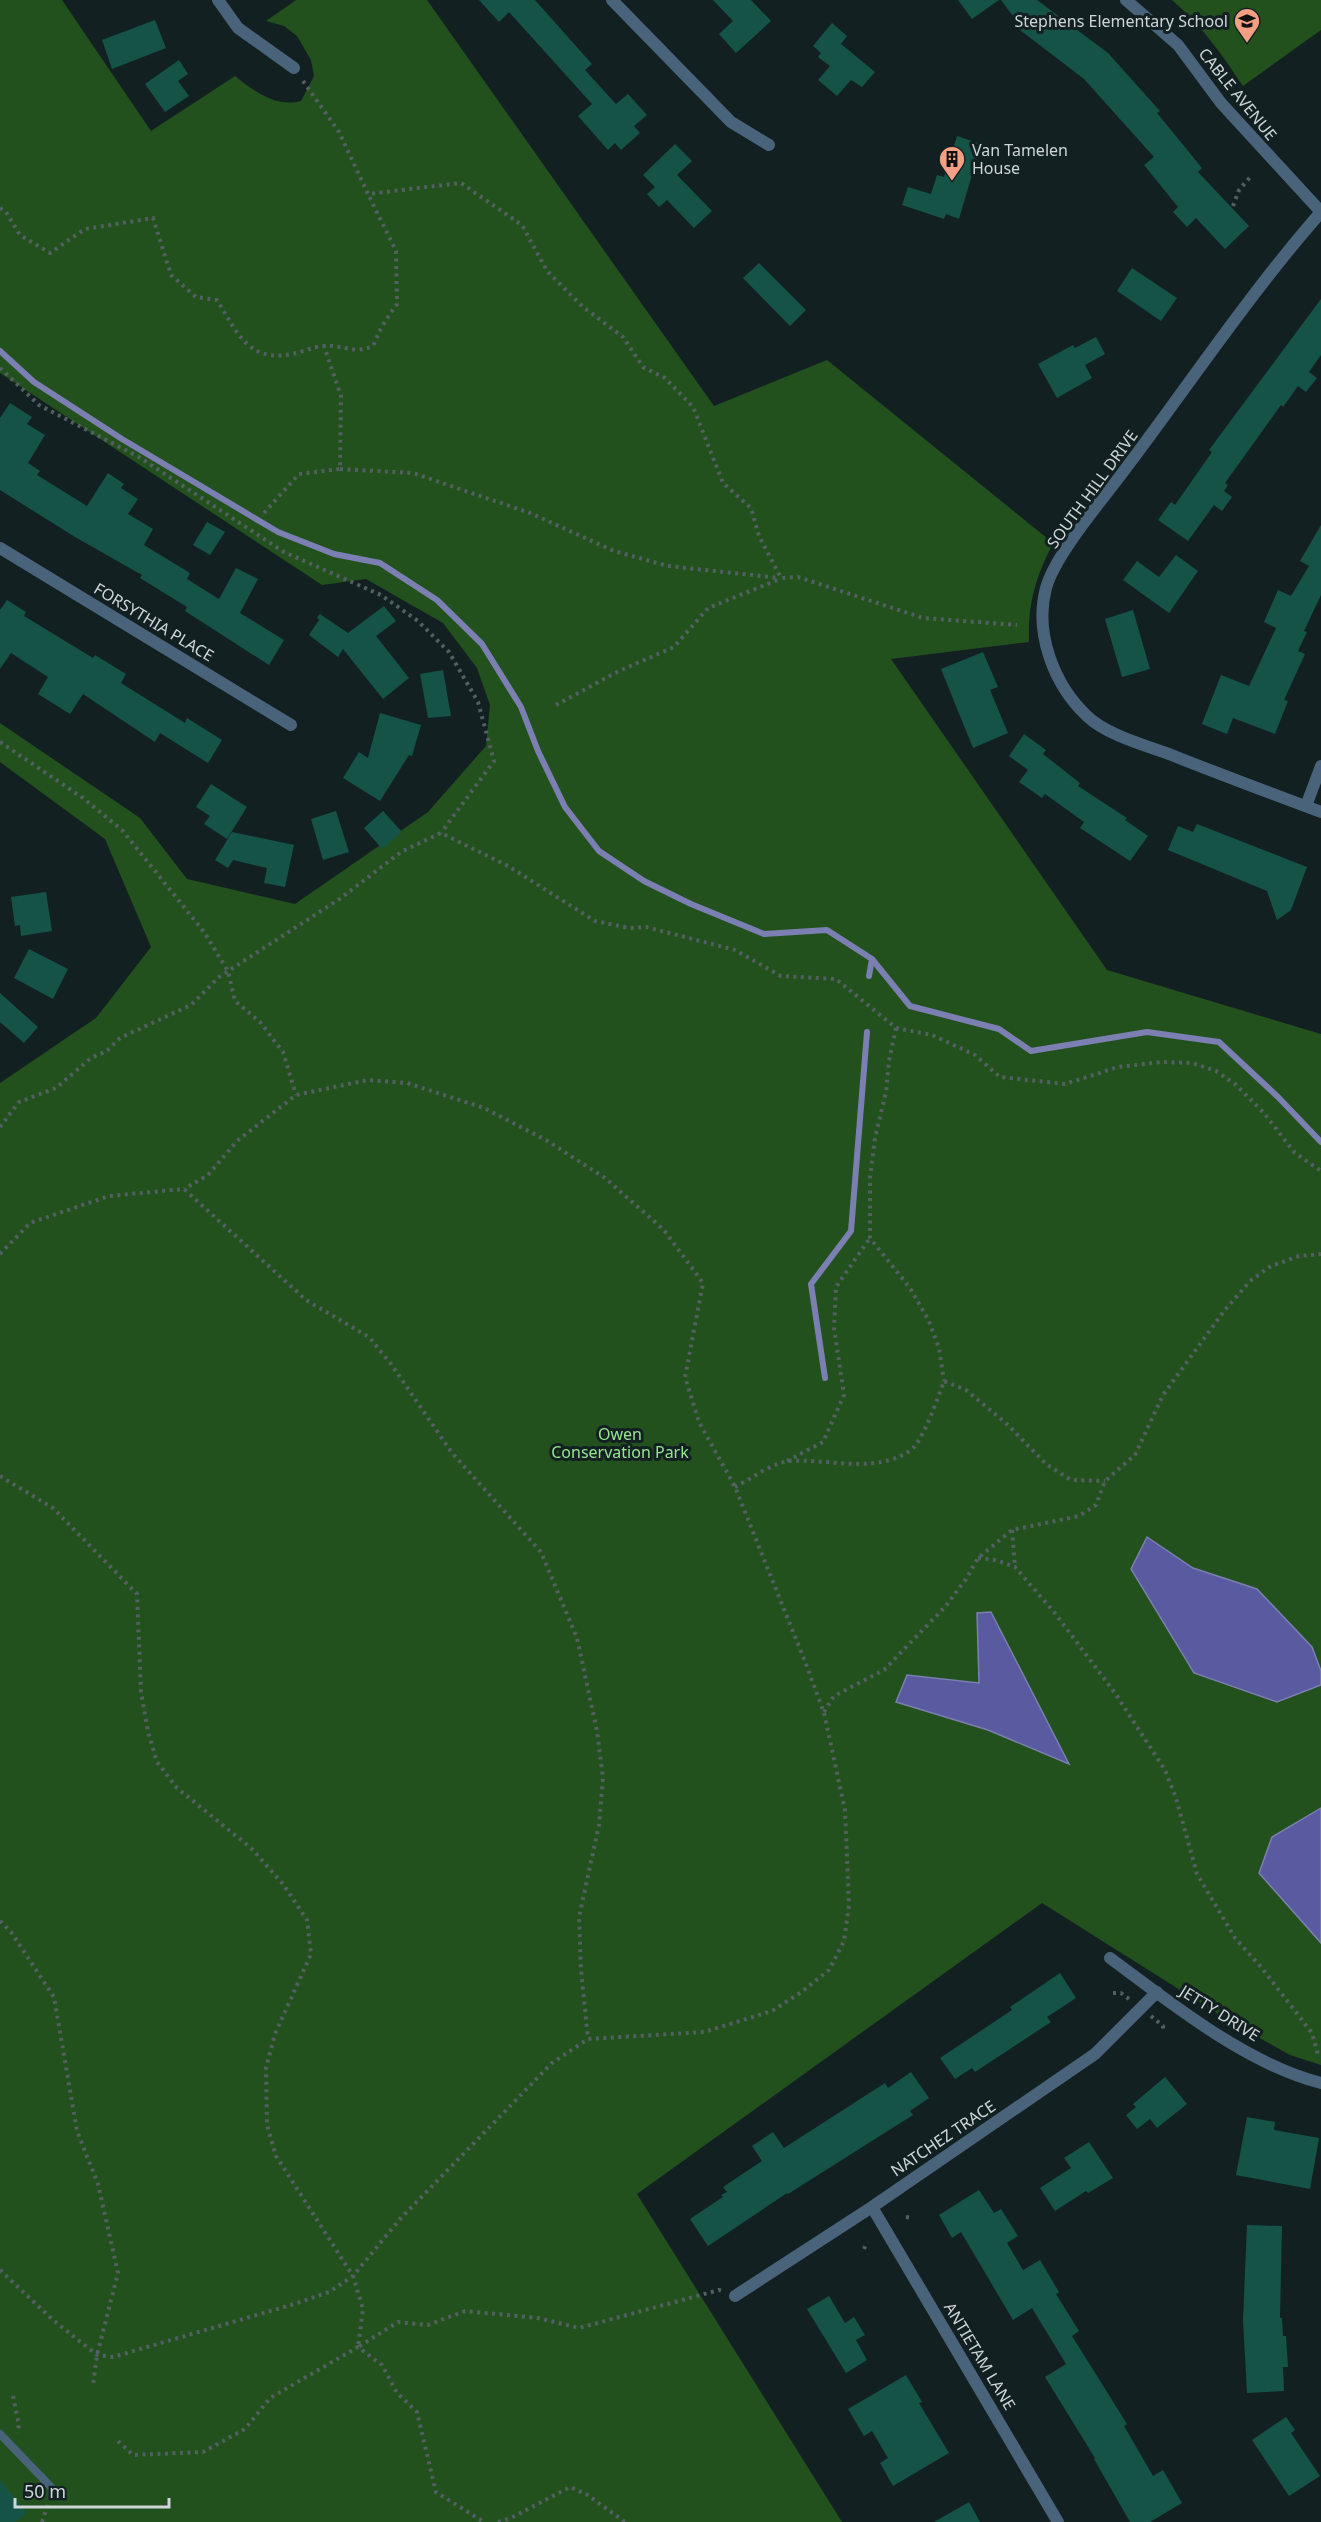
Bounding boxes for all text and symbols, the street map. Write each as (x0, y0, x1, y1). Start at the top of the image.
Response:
school or university icon: Stephens Elementary School (1232, 6, 1262, 44)
place label: Stephens Elementary School (1015, 10, 1228, 32)
street label: CABLE AVENUE (1194, 43, 1282, 145)
place label: Van Tamelen House (972, 139, 1068, 179)
building icon: Van Tamelen House (937, 144, 967, 182)
street label: SOUTH HILL DRIVE (1041, 425, 1143, 553)
street label: FORSYTHIA PLACE (90, 578, 218, 666)
park label: Owen Conservation Park (551, 1423, 689, 1463)
street label: JETTY DRIVE (1174, 1979, 1264, 2046)
street label: NATCHEZ TRACE (886, 2095, 1000, 2181)
street label: ANTIETAM LANE (939, 2298, 1021, 2414)
scale bar (15, 2471, 170, 2509)
text: 50 m (24, 2479, 66, 2503)

